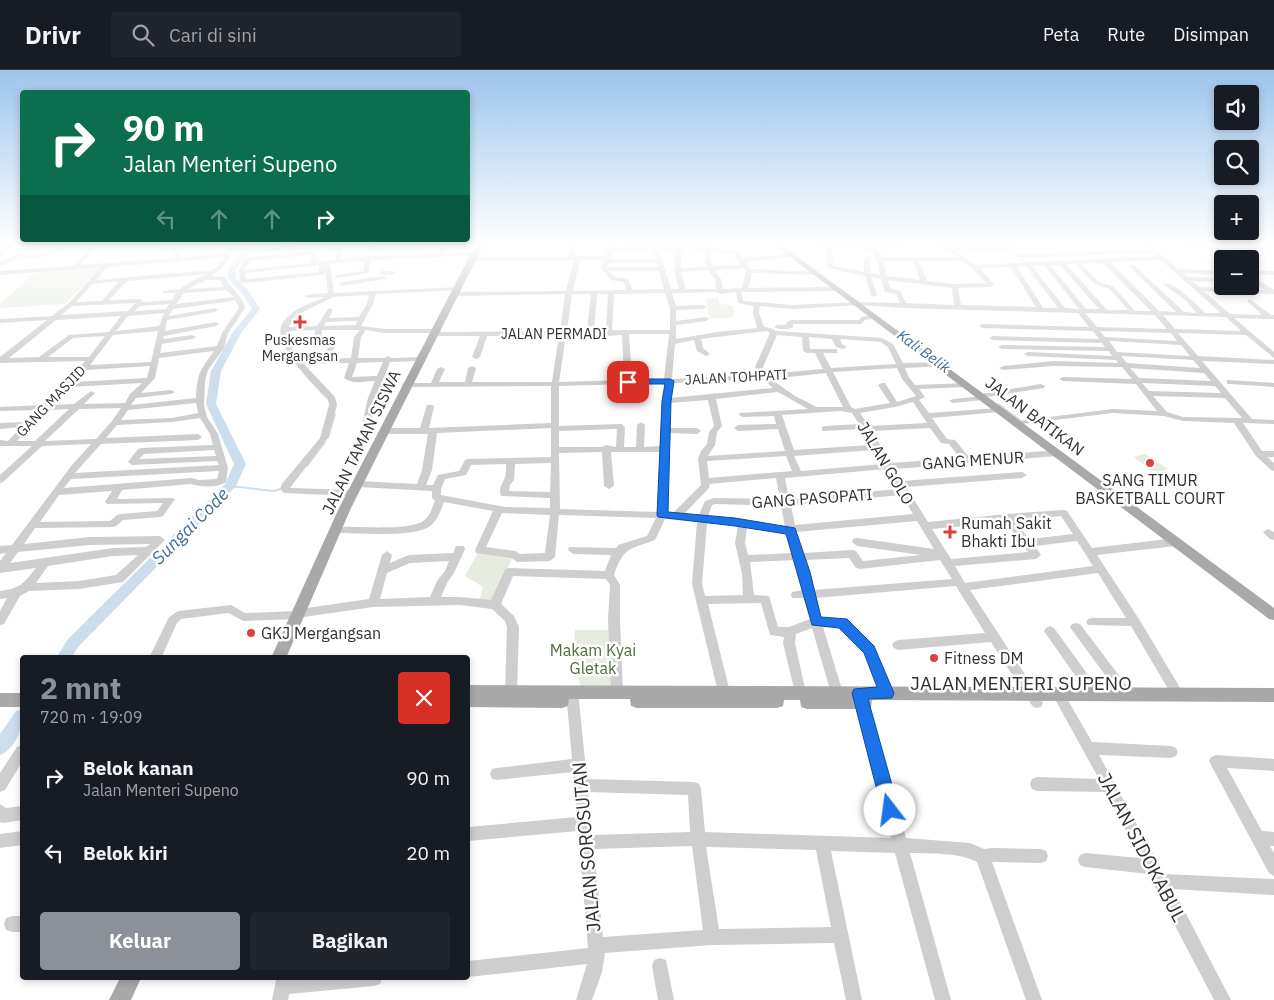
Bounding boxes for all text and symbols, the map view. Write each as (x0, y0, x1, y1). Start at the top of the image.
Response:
search box (111, 12, 461, 57)
text: Drivr (25, 19, 81, 51)
icon: search (129, 21, 157, 49)
text: Cari di sini (169, 23, 257, 47)
text: Peta (1043, 23, 1079, 46)
text: Rute (1107, 23, 1145, 46)
text: Disimpan (1173, 23, 1249, 46)
map controls (1214, 85, 1259, 295)
button: sound (1214, 85, 1259, 130)
text: 90 m (123, 105, 205, 151)
icon: right (40, 110, 105, 175)
button: search (1214, 140, 1259, 185)
text: Jalan Menteri Supeno (123, 149, 337, 178)
button: + (1214, 195, 1259, 240)
icon: left (152, 205, 180, 233)
icon: ahead (205, 205, 233, 233)
icon: ahead (258, 205, 286, 233)
icon: right (311, 205, 339, 233)
button: − (1214, 250, 1259, 295)
marker: Puskesmas Mergangsan (293, 315, 307, 329)
street label: JALAN PERMADI (501, 325, 607, 343)
water label: Kali Belik (894, 325, 955, 377)
place label: Puskesmas Mergangsan (262, 331, 338, 365)
pin (607, 361, 649, 403)
street label: GANG MASJID (12, 362, 90, 440)
street label: JALAN TOHPATI (684, 365, 788, 389)
street label: JALAN TAMAN SISWA (317, 367, 405, 517)
icon: arrive (614, 368, 642, 396)
street label: JALAN BATIKAN (982, 372, 1088, 460)
street label: JALAN GOLO (853, 418, 919, 508)
street label: GANG MENUR (921, 446, 1025, 474)
marker: SANG TIMUR BASKETBALL COURT (1144, 457, 1156, 469)
place label: SANG TIMUR BASKETBALL COURT (1075, 470, 1225, 508)
water label: Sungai Code (147, 483, 233, 569)
street label: GANG PASOPATI (751, 484, 873, 512)
place label: Rumah Sakit Bhakti Ibu (961, 513, 1052, 551)
marker: Rumah Sakit Bhakti Ibu (943, 525, 957, 539)
place label: GKJ Mergangsan (261, 623, 381, 643)
marker: GKJ Mergangsan (245, 627, 257, 639)
park label: Makam Kyai Gletak (550, 640, 636, 678)
place label: Fitness DM (944, 648, 1023, 668)
marker: Fitness DM (928, 652, 940, 664)
text: 2 mnt (40, 668, 121, 707)
street label: JALAN MENTERI SUPENO (910, 671, 1132, 695)
button: close (398, 672, 450, 724)
text: 720 m · 19:09 (40, 707, 142, 727)
text: Belok kanan (83, 756, 194, 780)
street label: JALAN SOROSUTAN (567, 761, 605, 933)
icon: right (40, 764, 68, 792)
text: 90 m (406, 766, 450, 790)
street label: JALAN SIDOKABUL (1093, 768, 1191, 926)
text: Jalan Menteri Supeno (83, 780, 239, 800)
position arrow (863, 783, 915, 835)
icon: left (40, 839, 68, 867)
text: Belok kiri (83, 841, 168, 865)
text: 20 m (406, 841, 450, 865)
button: Keluar (40, 912, 240, 970)
button: Bagikan (250, 912, 450, 970)

